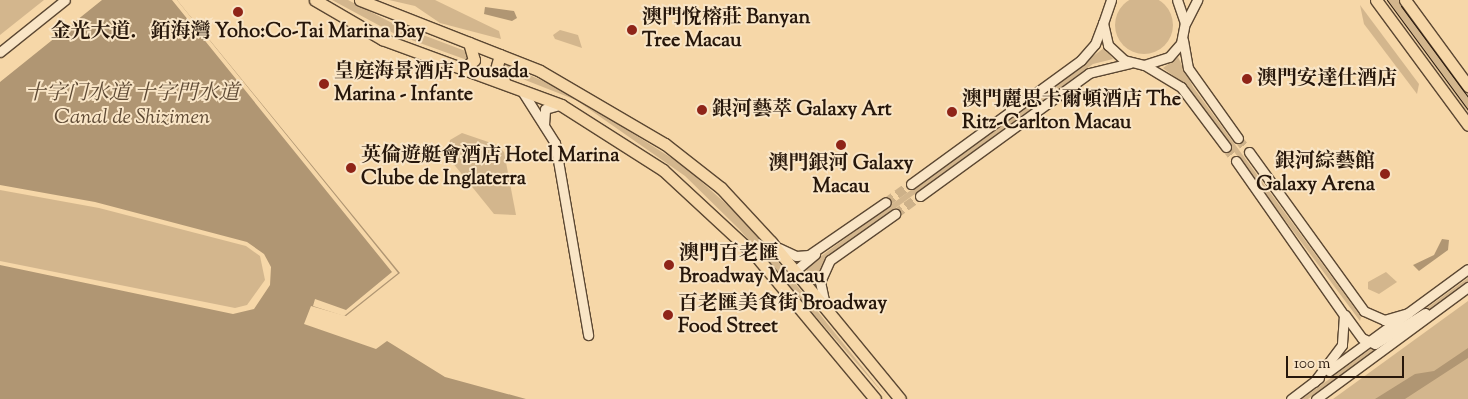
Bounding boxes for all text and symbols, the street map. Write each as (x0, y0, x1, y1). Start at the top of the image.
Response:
marker: 金光大道．銆海灣 Yoho:Co-Tai Marina Bay (232, 6, 244, 18)
place label: 澳門悅榕莊 Banyan Tree Macau (642, 6, 810, 53)
place label: 金光大道．銆海灣 Yoho:Co-Tai Marina Bay (50, 20, 426, 44)
marker: 澳門悅榕莊 Banyan Tree Macau (626, 24, 638, 36)
place label: 皇庭海景酒店 Pousada Marina - Infante (334, 60, 528, 107)
place label: 澳門安達仕酒店 (1257, 67, 1397, 91)
marker: 澳門安達仕酒店 (1241, 73, 1253, 85)
marker: 皇庭海景酒店 Pousada Marina - Infante (318, 78, 330, 90)
water label: 十字门水道 十字門水道 Canal de Shizimen (25, 81, 239, 131)
place label: 澳門麗思卡爾頓酒店 The Ritz-Carlton Macau (962, 88, 1181, 135)
place label: 銀河藝萃 Galaxy Art (712, 98, 892, 122)
marker: 銀河藝萃 Galaxy Art (696, 104, 708, 116)
marker: 澳門麗思卡爾頓酒店 The Ritz-Carlton Macau (946, 106, 958, 118)
marker: 澳門銀河 Galaxy Macau (835, 139, 847, 151)
place label: 英倫遊艇會酒店 Hotel Marina Clube de Inglaterra (361, 144, 619, 191)
place label: 銀河綜藝館 Galaxy Arena (1256, 150, 1375, 197)
place label: 澳門銀河 Galaxy Macau (768, 153, 914, 200)
marker: 英倫遊艇會酒店 Hotel Marina Clube de Inglaterra (345, 162, 357, 174)
marker: 銀河綜藝館 Galaxy Arena (1379, 168, 1391, 180)
place label: 澳門百老匯 Broadway Macau (679, 242, 825, 289)
marker: 澳門百老匯 Broadway Macau (663, 259, 675, 271)
place label: 百老匯美食街 Broadway Food Street (678, 292, 887, 339)
marker: 百老匯美食街 Broadway Food Street (662, 309, 674, 321)
scale bar (1288, 346, 1406, 378)
text: 100 m (1294, 354, 1330, 375)

